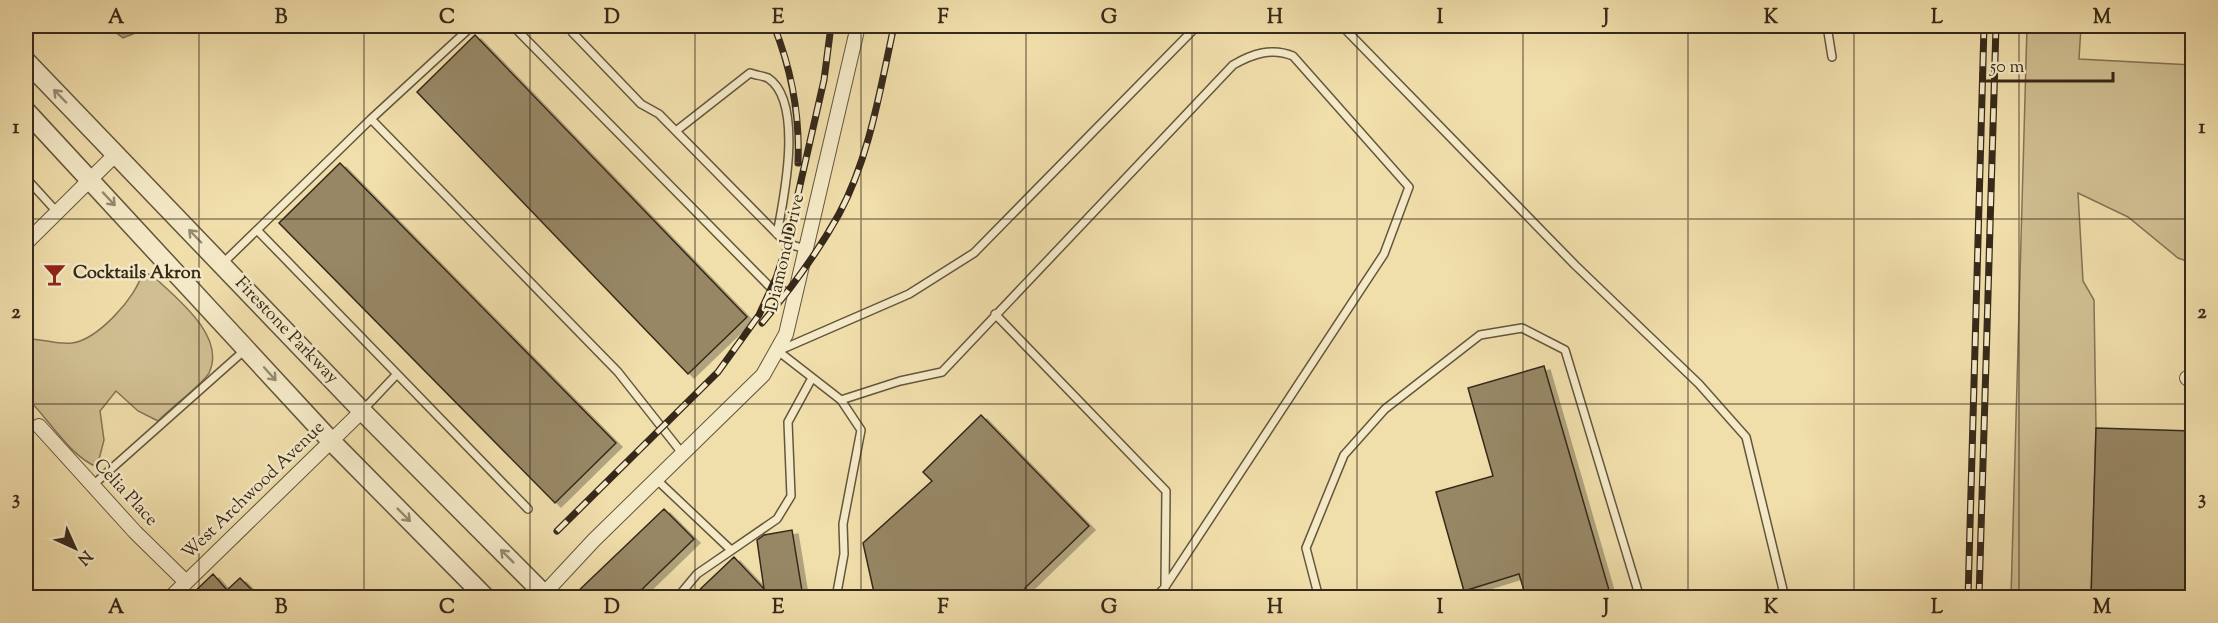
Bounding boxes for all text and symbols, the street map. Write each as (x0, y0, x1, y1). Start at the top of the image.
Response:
text: A (108, 4, 125, 33)
text: B (275, 4, 288, 33)
text: C (439, 4, 455, 33)
text: D (604, 4, 620, 33)
text: E (772, 4, 785, 33)
text: F (937, 4, 949, 33)
text: G (1101, 4, 1118, 33)
text: H (1267, 4, 1283, 33)
text: I (1437, 4, 1444, 33)
text: J (1601, 4, 1609, 33)
text: K (1764, 4, 1779, 33)
text: L (1931, 4, 1944, 33)
text: M (2093, 4, 2112, 33)
scale bar (1981, 45, 2113, 83)
text: 50 m (1989, 55, 2025, 81)
one-way arrow (52, 88, 67, 103)
text: 1 (13, 114, 20, 143)
text: 1 (2199, 114, 2206, 143)
one-way arrow (102, 192, 117, 207)
street label: Diamond Drive (760, 192, 812, 314)
one-way arrow (188, 229, 202, 244)
bar icon: Cocktails Akron (42, 261, 68, 287)
place label: Cocktails Akron (73, 261, 202, 287)
street label: Firestone Parkway (228, 272, 344, 390)
text: 2 (11, 299, 21, 328)
text: 2 (2197, 299, 2207, 328)
one-way arrow (263, 366, 277, 381)
street label: West Archwood Avenue (177, 416, 331, 566)
street label: Celia Place (87, 453, 163, 533)
text: 3 (12, 485, 20, 514)
text: 3 (2198, 485, 2206, 514)
one-way arrow (397, 508, 412, 522)
north arrow (45, 518, 105, 578)
text: N (71, 544, 96, 570)
one-way arrow (500, 548, 515, 563)
text: A (108, 594, 125, 623)
text: B (275, 594, 288, 623)
text: C (439, 594, 455, 623)
text: D (604, 594, 620, 623)
text: E (772, 594, 785, 623)
text: F (937, 594, 949, 623)
text: G (1101, 594, 1118, 623)
text: H (1267, 594, 1283, 623)
text: I (1437, 594, 1444, 623)
text: J (1601, 594, 1609, 623)
text: K (1764, 594, 1779, 623)
text: L (1931, 594, 1944, 623)
text: M (2093, 594, 2112, 623)

